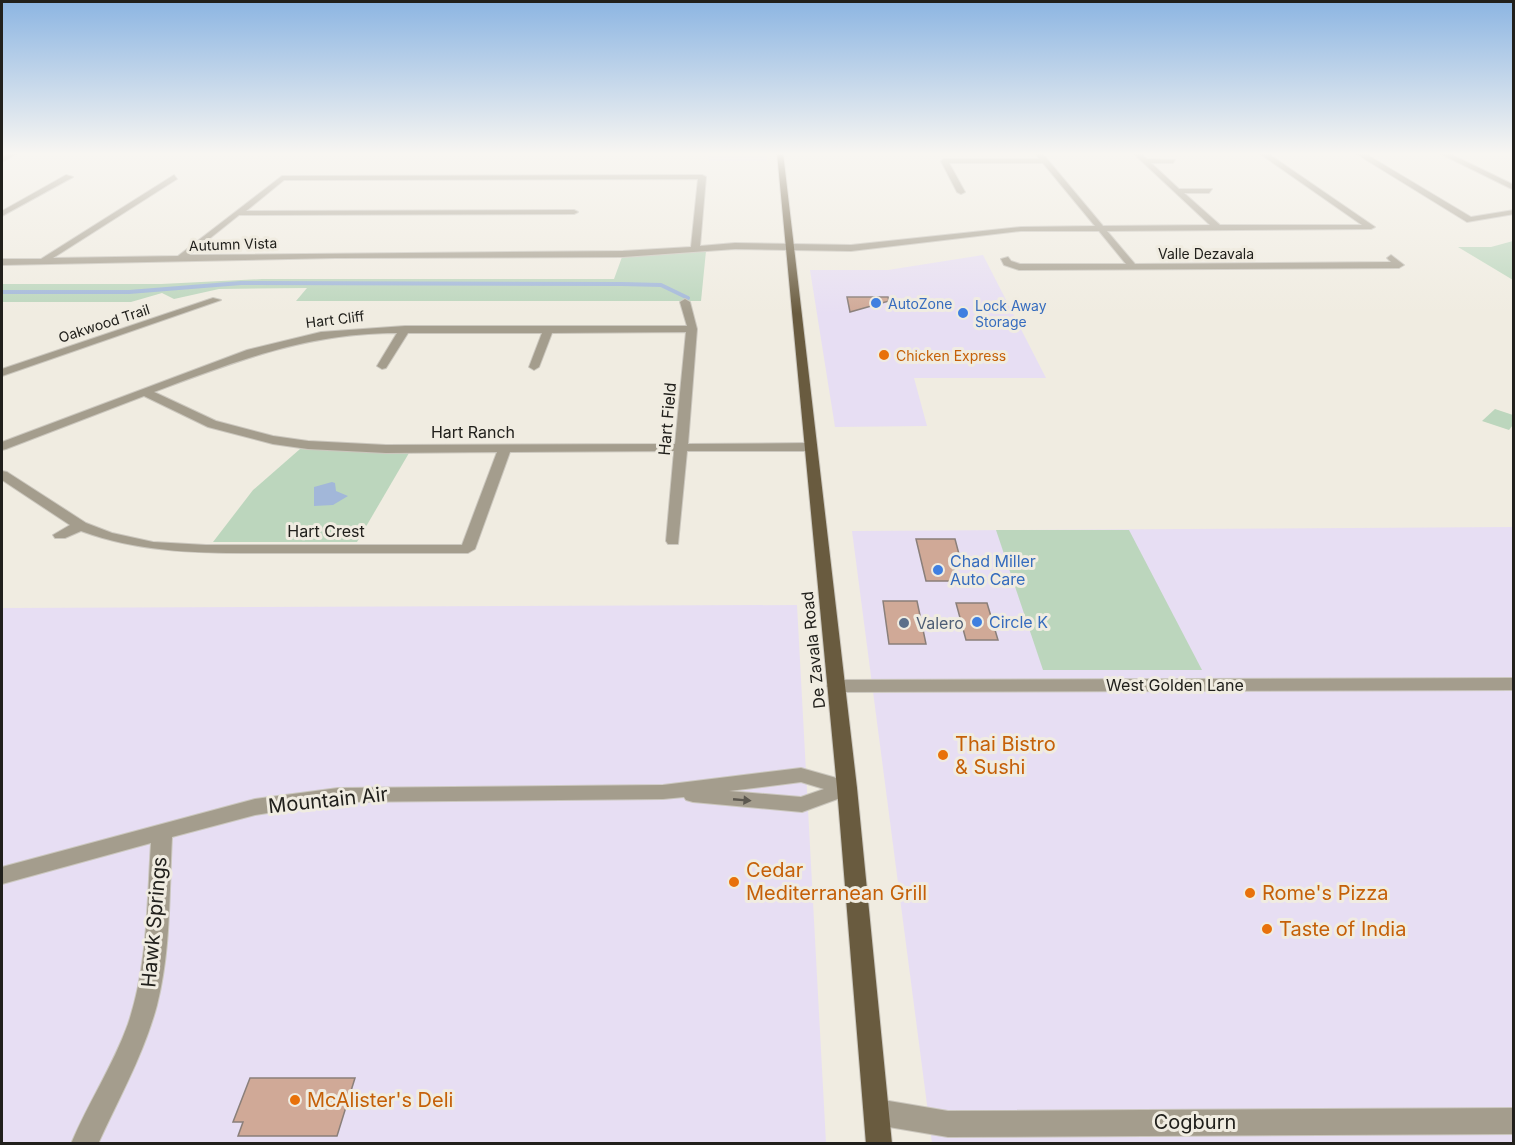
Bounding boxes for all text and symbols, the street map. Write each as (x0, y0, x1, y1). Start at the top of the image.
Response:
street label: Autumn Vista (189, 234, 277, 254)
street label: Valle Dezavala (1158, 245, 1254, 262)
place label: AutoZone (888, 295, 952, 312)
marker: AutoZone (869, 296, 883, 310)
place label: Lock Away Storage (975, 297, 1047, 330)
street label: Oakwood Trail (56, 300, 152, 346)
marker: Lock Away Storage (956, 306, 970, 320)
street label: Hart Cliff (305, 307, 365, 331)
place label: Chicken Express (896, 347, 1006, 364)
marker: Chicken Express (877, 348, 891, 362)
street label: Hart Field (654, 382, 680, 456)
street label: Hart Ranch (431, 422, 515, 442)
street label: Hart Crest (287, 521, 365, 541)
place label: Chad Miller Auto Care (950, 551, 1036, 589)
marker: Chad Miller Auto Care (931, 563, 945, 577)
street label: De Zavala Road (797, 590, 829, 710)
place label: Circle K (989, 612, 1048, 632)
place label: Valero (916, 613, 964, 633)
marker: Circle K (970, 615, 984, 629)
marker: Valero (897, 616, 911, 630)
street label: West Golden Lane (1106, 675, 1244, 695)
place label: Thai Bistro & Sushi (955, 732, 1056, 779)
marker: Thai Bistro & Sushi (936, 748, 950, 762)
street label: Mountain Air (267, 782, 389, 818)
one-way arrow (732, 795, 751, 805)
street label: Hawk Springs (136, 855, 172, 989)
place label: Cedar Mediterranean Grill (746, 858, 927, 905)
marker: Cedar Mediterranean Grill (727, 875, 741, 889)
place label: Rome's Pizza (1262, 881, 1389, 905)
marker: Rome's Pizza (1243, 886, 1257, 900)
place label: Taste of India (1279, 917, 1406, 941)
marker: Taste of India (1260, 922, 1274, 936)
place label: McAlister's Deli (307, 1088, 453, 1112)
marker: McAlister's Deli (288, 1093, 302, 1107)
street label: Cogburn (1154, 1110, 1236, 1134)

